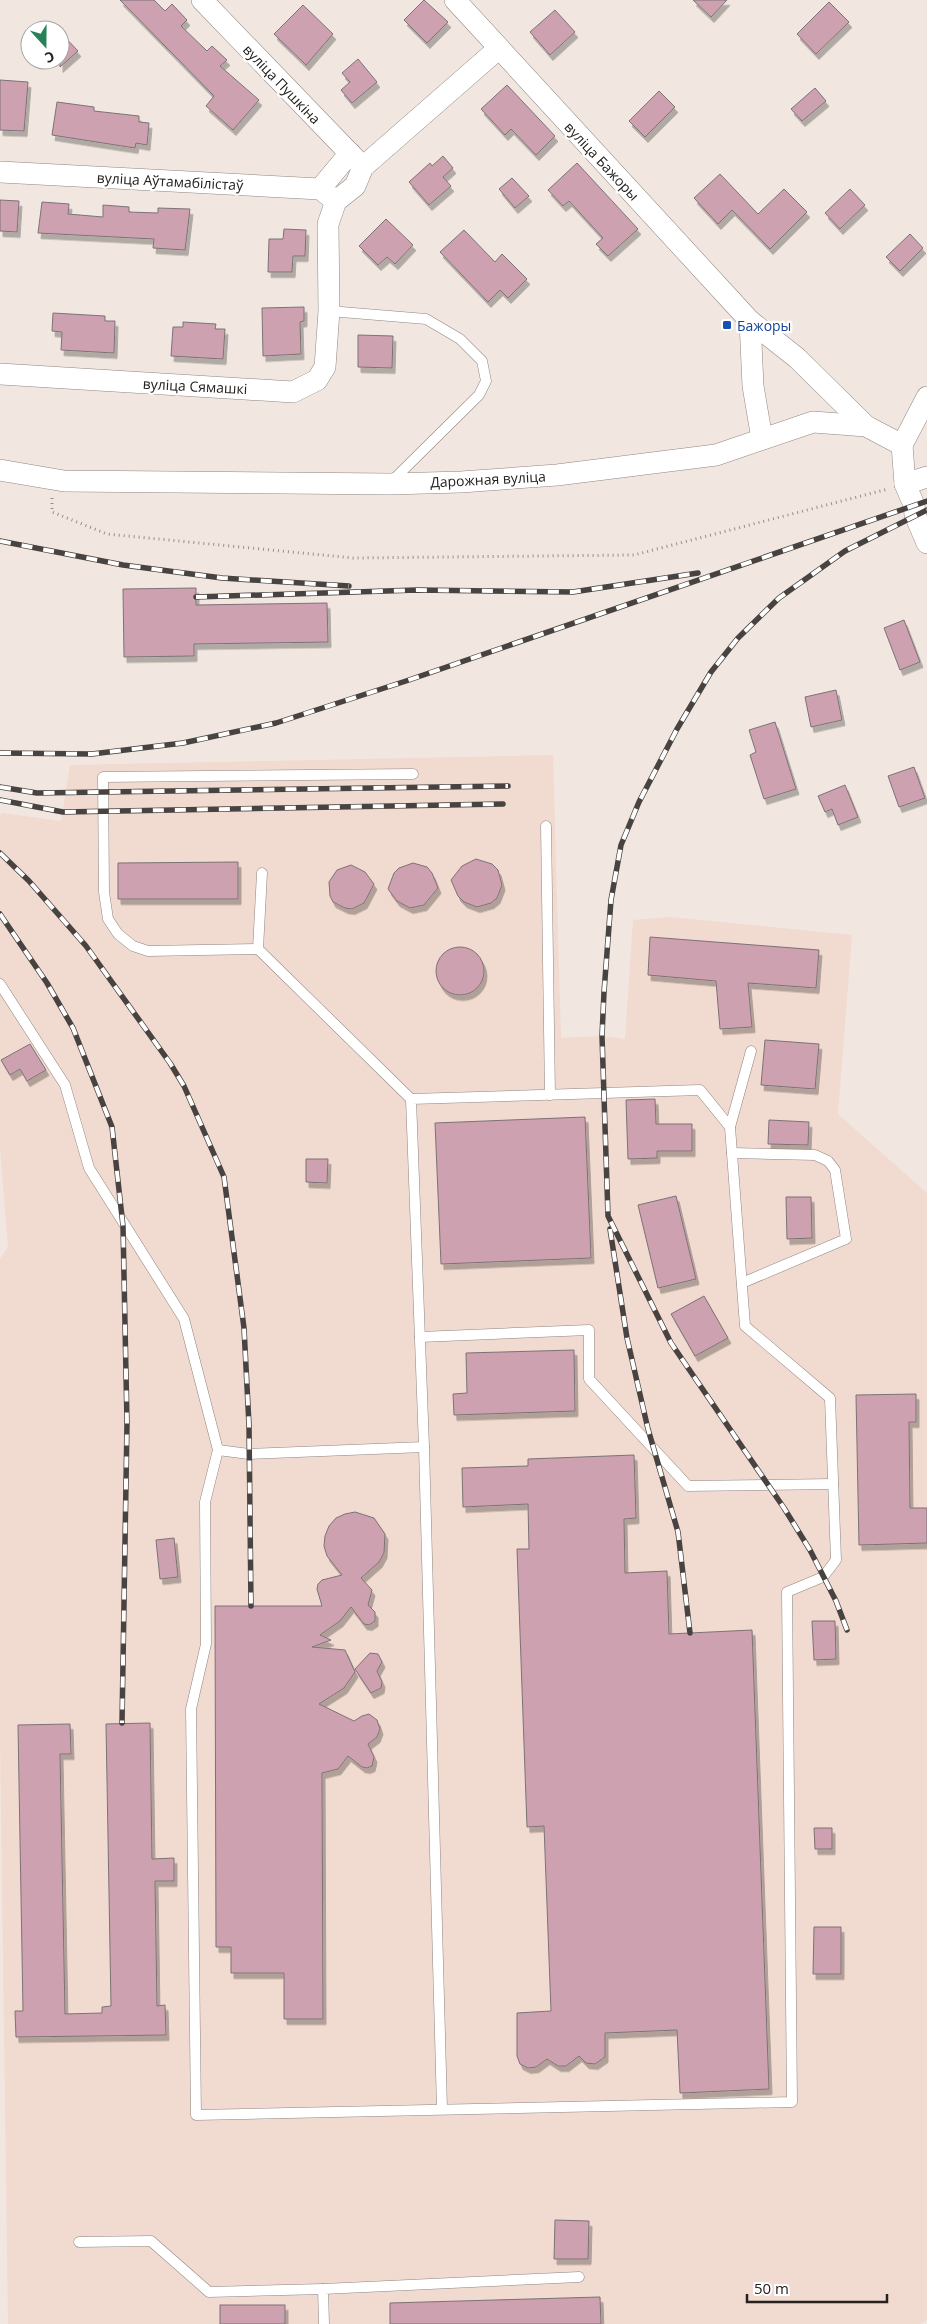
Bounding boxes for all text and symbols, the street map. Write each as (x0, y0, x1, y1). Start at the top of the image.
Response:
north arrow (20, 20, 70, 70)
street label: вуліца Пушкіна (239, 40, 325, 128)
text: С (42, 47, 57, 68)
street label: вуліца Бажоры (561, 118, 643, 204)
street label: вуліца Аўтамабілістаў (96, 168, 245, 194)
place label: Бажоры (737, 316, 791, 335)
marker: Бажоры (721, 319, 733, 331)
street label: вуліца Сямашкі (142, 374, 248, 398)
street label: Дарожная вуліца (430, 466, 546, 492)
scale bar (747, 2272, 887, 2304)
text: 50 m (754, 2278, 789, 2298)

